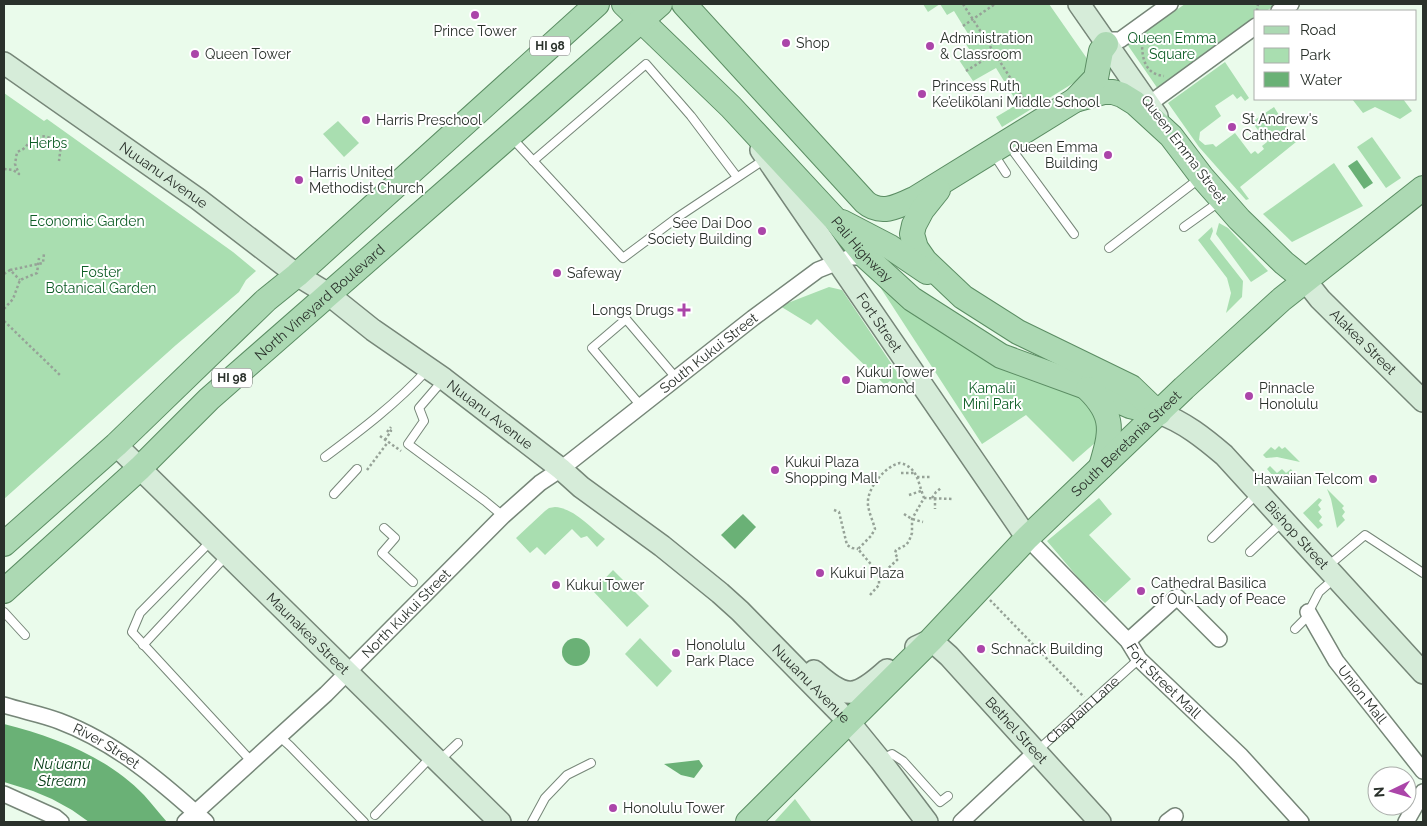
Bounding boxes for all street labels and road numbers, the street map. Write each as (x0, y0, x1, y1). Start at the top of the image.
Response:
road number: HI 98 (530, 36, 570, 56)
street label: Queen Emma Street (1138, 92, 1230, 206)
street label: Nuuanu Avenue (117, 139, 211, 211)
street label: Pali Highway (828, 213, 896, 286)
street label: North Vineyard Boulevard (252, 241, 388, 363)
street label: Fort Street (853, 290, 905, 355)
street label: Alakea Street (1327, 306, 1400, 378)
street label: South Kukui Street (656, 309, 761, 396)
road number: HI 98 (212, 368, 252, 388)
street label: Nuuanu Avenue (444, 376, 536, 452)
street label: South Beretania Street (1068, 387, 1184, 500)
street label: Bishop Street (1262, 497, 1332, 573)
street label: North Kukui Street (359, 566, 454, 661)
street label: Maunakea Street (263, 589, 353, 678)
street label: Fort Street Mall (1123, 640, 1204, 722)
street label: Nuuanu Avenue (769, 641, 853, 726)
street label: Union Mall (1335, 662, 1390, 727)
street label: Chaplain Lane (1043, 673, 1122, 747)
street label: Bethel Street (982, 694, 1051, 767)
street label: River Street (71, 720, 143, 772)

